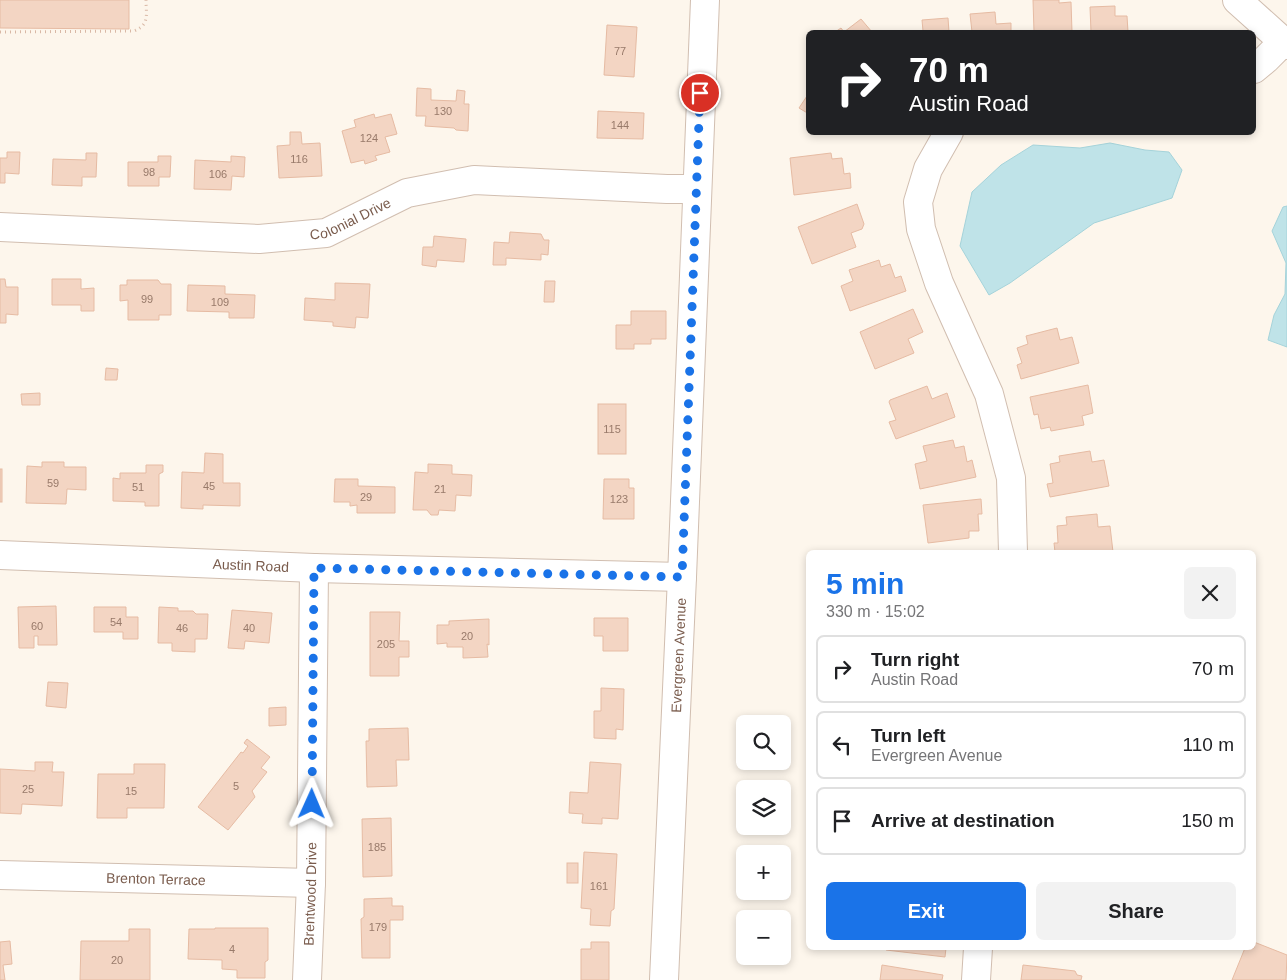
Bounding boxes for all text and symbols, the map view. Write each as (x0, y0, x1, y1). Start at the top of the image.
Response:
house number: 77 (614, 45, 626, 57)
icon: right (826, 50, 891, 115)
text: 70 m (909, 50, 989, 89)
pin (679, 72, 721, 114)
icon: arrive (686, 79, 714, 107)
text: Austin Road (909, 91, 1029, 116)
house number: 130 (434, 105, 452, 117)
house number: 144 (611, 119, 629, 131)
house number: 124 (360, 132, 378, 144)
house number: 116 (290, 153, 308, 165)
house number: 98 (143, 166, 155, 178)
house number: 106 (209, 168, 227, 180)
street label: Colonial Drive (309, 194, 393, 242)
house number: 99 (141, 293, 153, 305)
house number: 109 (211, 296, 229, 308)
house number: 115 (603, 423, 621, 435)
house number: 59 (47, 477, 59, 489)
house number: 45 (203, 480, 215, 492)
house number: 51 (132, 481, 144, 493)
house number: 21 (434, 483, 446, 495)
house number: 29 (360, 491, 372, 503)
house number: 123 (610, 493, 628, 505)
street label: Austin Road (212, 556, 289, 575)
text: 5 min (826, 567, 904, 600)
button: close (1184, 567, 1236, 619)
street label: Evergreen Avenue (668, 597, 689, 713)
text: 330 m · 15:02 (826, 603, 925, 620)
house number: 54 (110, 616, 122, 628)
house number: 60 (31, 620, 43, 632)
house number: 46 (176, 622, 188, 634)
house number: 40 (243, 622, 255, 634)
house number: 20 (461, 630, 473, 642)
house number: 205 (377, 638, 395, 650)
text: Turn right (871, 649, 959, 670)
icon: right (828, 655, 856, 683)
text: 70 m (1192, 658, 1234, 679)
text: Austin Road (871, 671, 958, 688)
map controls (736, 715, 791, 965)
button: search (736, 715, 791, 770)
text: Turn left (871, 725, 946, 746)
icon: left (828, 731, 856, 759)
text: 110 m (1183, 734, 1234, 755)
text: Evergreen Avenue (871, 747, 1002, 764)
position arrow (285, 777, 337, 829)
house number: 5 (233, 780, 239, 792)
button: layers (736, 780, 791, 835)
house number: 25 (22, 783, 34, 795)
house number: 15 (125, 785, 137, 797)
icon: arrive (828, 807, 856, 835)
text: Arrive at destination (871, 810, 1055, 831)
text: 150 m (1181, 810, 1234, 831)
house number: 185 (368, 841, 386, 853)
street label: Brentwood Drive (300, 842, 319, 946)
button: + (736, 845, 791, 900)
street label: Brenton Terrace (106, 870, 206, 888)
house number: 161 (590, 880, 608, 892)
button: Exit (826, 882, 1026, 940)
button: Share (1036, 882, 1236, 940)
button: − (736, 910, 791, 965)
house number: 179 (369, 921, 387, 933)
house number: 4 (229, 943, 235, 955)
house number: 20 (111, 954, 123, 966)

